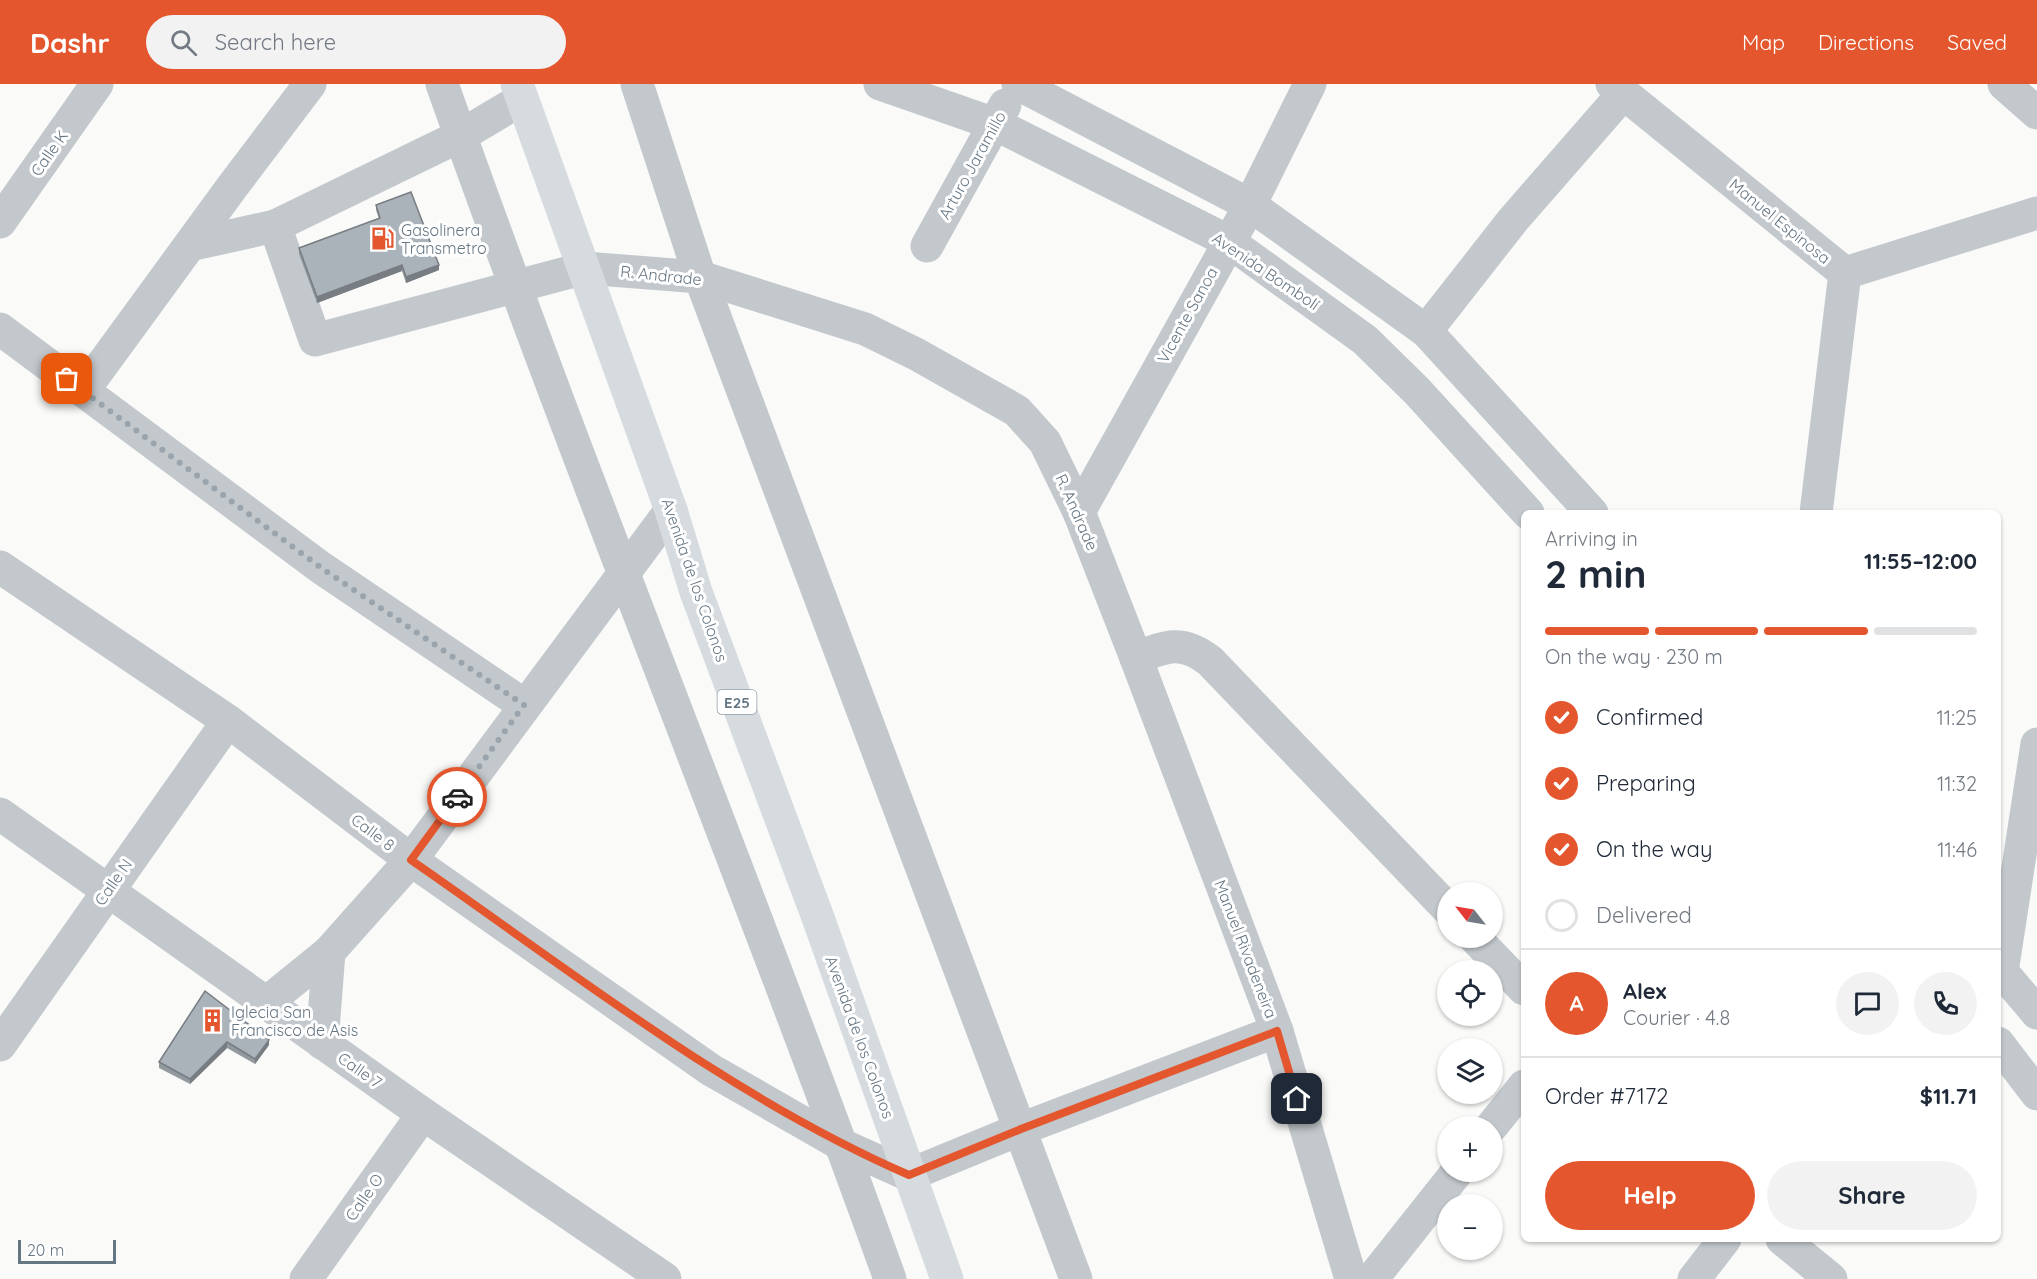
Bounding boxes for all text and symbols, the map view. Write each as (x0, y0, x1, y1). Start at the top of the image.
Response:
search box (146, 15, 566, 69)
text: Dashr (30, 25, 110, 60)
icon: search (167, 26, 200, 59)
text: Search here (215, 28, 336, 56)
text: Map (1742, 29, 1785, 55)
text: Directions (1818, 29, 1914, 55)
text: Saved (1947, 29, 2007, 55)
street label: Arturo Jaramillo (934, 108, 1010, 222)
street label: Calle K (26, 126, 72, 180)
street label: Manuel Espinosa (1725, 174, 1835, 268)
place label: Gasolinera Transmetro (401, 220, 487, 258)
fuel station icon: Gasolinera Transmetro (370, 226, 396, 252)
street label: Avenida Bombolí (1209, 228, 1324, 315)
street label: R. Andrade (619, 261, 703, 289)
street label: Vicente Sanoa (1152, 263, 1222, 367)
pin (41, 353, 92, 404)
icon: bag (50, 362, 83, 395)
street label: R. Andrade (1051, 471, 1103, 553)
street label: Avenida de los Colonos (658, 496, 732, 664)
text: Arriving in (1545, 526, 1638, 551)
text: 11:55–12:00 (1864, 547, 1977, 575)
text: 2 min (1545, 549, 1647, 598)
text: On the way · 230 m (1545, 644, 1723, 669)
road number: E25 (718, 690, 756, 714)
icon: check (1545, 701, 1578, 734)
text: Confirmed (1596, 703, 1703, 731)
text: 11:25 (1936, 705, 1977, 730)
courier (427, 767, 487, 827)
icon: check (1545, 767, 1578, 800)
text: Preparing (1596, 769, 1696, 797)
text: 11:32 (1937, 771, 1977, 796)
icon: car (441, 781, 474, 814)
street label: Calle 8 (347, 809, 399, 855)
icon: check (1545, 833, 1578, 866)
text: On the way (1596, 835, 1712, 863)
text: 11:46 (1937, 837, 1977, 862)
street label: Calle N (90, 855, 136, 909)
street label: Manuel Rivadeneira (1210, 877, 1282, 1021)
north arrow (1437, 882, 1503, 948)
map controls (1437, 882, 1503, 1260)
text: Delivered (1596, 901, 1692, 929)
street label: Avenida de los Colonos (821, 953, 899, 1121)
button: locate (1437, 960, 1503, 1026)
button: chat (1836, 972, 1899, 1035)
button: phone (1914, 972, 1977, 1035)
text: Alex (1623, 977, 1666, 1005)
text: A (1569, 989, 1584, 1017)
place label: Iglecia San Francisco de Asis (231, 1002, 358, 1040)
text: Courier · 4.8 (1623, 1005, 1730, 1030)
building icon: Iglecia San Francisco de Asis (200, 1008, 226, 1034)
button: layers (1437, 1038, 1503, 1104)
street label: Calle 7 (334, 1048, 386, 1092)
pin (1271, 1073, 1322, 1124)
icon: home (1280, 1082, 1313, 1115)
text: Order #7172 (1545, 1082, 1668, 1110)
text: $11.71 (1920, 1082, 1977, 1110)
button: + (1437, 1116, 1503, 1182)
button: Help (1545, 1161, 1755, 1230)
button: Share (1767, 1161, 1977, 1230)
street label: Calle O (341, 1170, 387, 1224)
button: − (1437, 1194, 1503, 1260)
scale bar (18, 1237, 116, 1264)
text: 20 m (27, 1240, 64, 1260)

